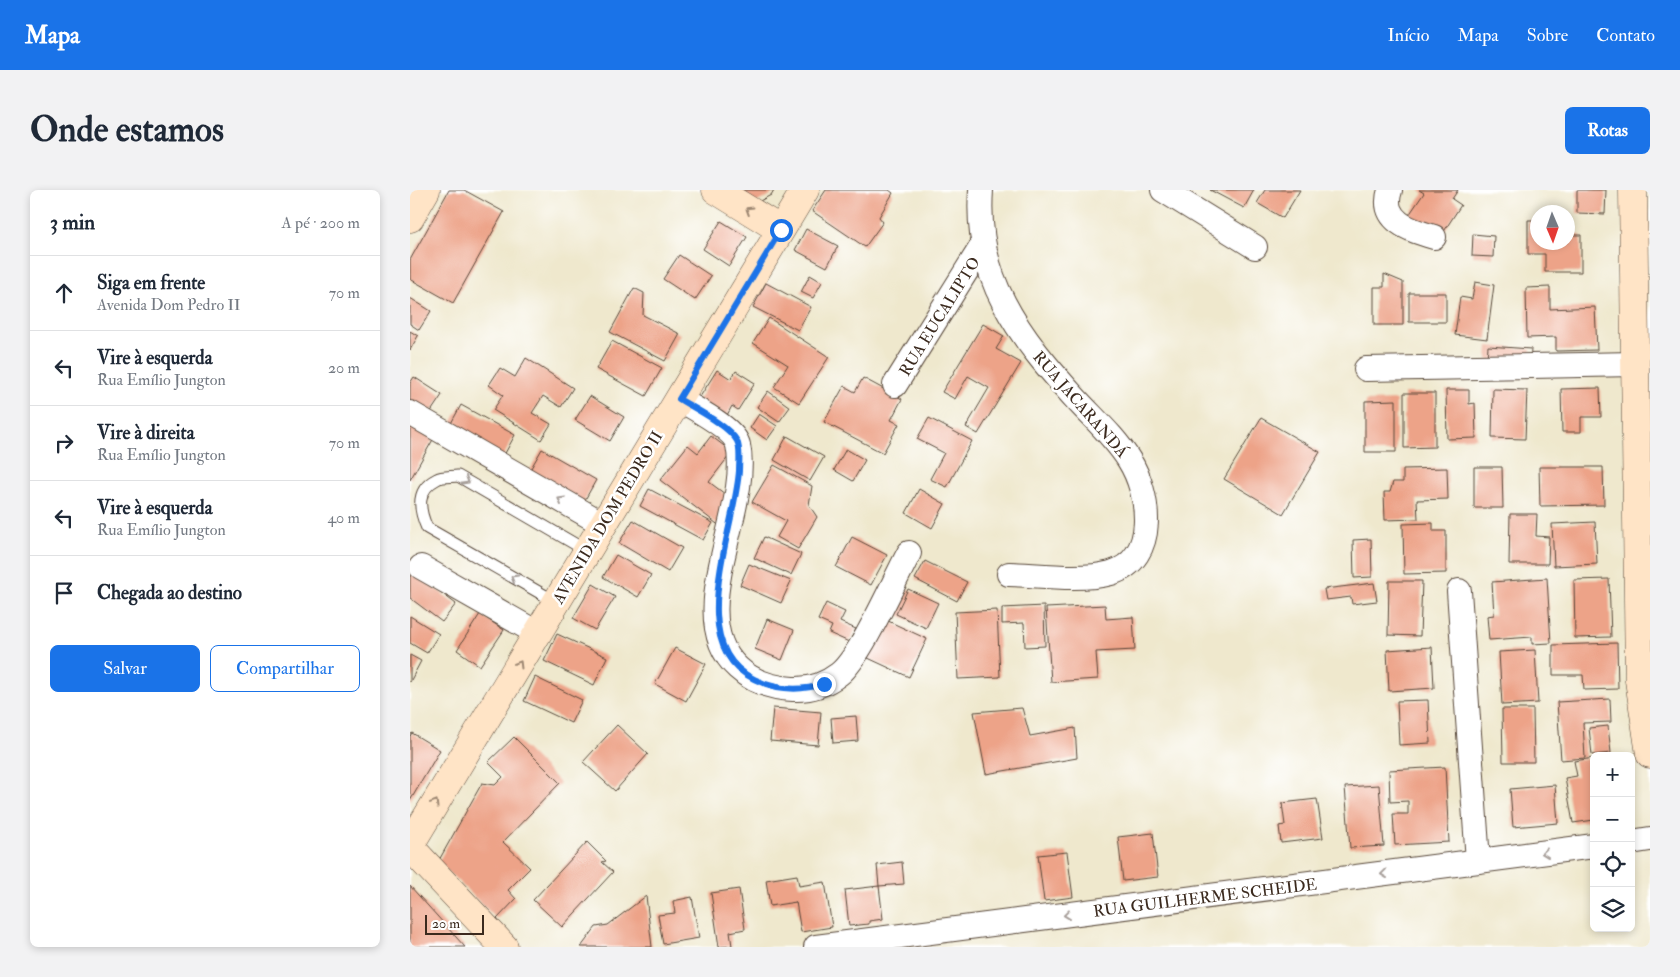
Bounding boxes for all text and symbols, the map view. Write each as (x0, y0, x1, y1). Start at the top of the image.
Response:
text: Mapa (25, 20, 80, 51)
text: Início (1388, 24, 1429, 47)
text: Mapa (1457, 24, 1499, 47)
text: Sobre (1527, 24, 1568, 47)
text: Contato (1596, 24, 1655, 47)
button: Rotas (1565, 107, 1650, 154)
text: Onde estamos (30, 108, 224, 152)
north arrow (1530, 205, 1575, 250)
one-way arrow (745, 206, 754, 216)
text: 3 min (50, 209, 95, 236)
text: A pé · 200 m (282, 213, 360, 233)
route start (770, 219, 793, 242)
street label: RUA EUCALIPTO (895, 253, 985, 380)
text: Siga em frente (97, 271, 205, 295)
icon: ahead (50, 279, 78, 307)
text: 70 m (329, 283, 360, 303)
text: Avenida Dom Pedro II (97, 295, 240, 315)
text: Vire à esquerda (97, 346, 212, 370)
street label: RUA JACARANDÁ (1028, 347, 1133, 463)
icon: left (50, 354, 78, 382)
text: 20 m (328, 358, 360, 378)
text: Rua Emílio Jungton (97, 370, 226, 390)
text: Vire à direita (97, 421, 194, 445)
street label: AVENIDA DOM PEDRO II (548, 427, 667, 608)
icon: right (50, 429, 78, 457)
text: 70 m (329, 433, 360, 453)
text: Rua Emílio Jungton (97, 445, 226, 465)
one-way arrow (460, 474, 469, 484)
text: Vire à esquerda (97, 496, 212, 520)
one-way arrow (557, 497, 566, 507)
icon: left (50, 504, 78, 532)
text: 40 m (327, 508, 360, 528)
text: Rua Emílio Jungton (97, 520, 226, 540)
one-way arrow (510, 574, 519, 584)
icon: arrive (50, 579, 78, 607)
text: Chegada ao destino (97, 581, 242, 605)
button: Salvar (50, 645, 200, 692)
button: Compartilhar (210, 645, 360, 692)
one-way arrow (513, 660, 523, 669)
route end (813, 673, 836, 696)
map controls (1590, 752, 1635, 932)
button: + (1590, 752, 1635, 797)
button: − (1590, 797, 1635, 842)
one-way arrow (429, 799, 439, 808)
button: locate (1590, 842, 1635, 887)
one-way arrow (1541, 847, 1549, 858)
one-way arrow (1380, 868, 1389, 878)
street label: RUA GUILHERME SCHEIDE (1092, 874, 1318, 922)
button: layers (1590, 887, 1635, 932)
one-way arrow (1063, 909, 1071, 919)
scale bar (425, 912, 484, 935)
text: 20 m (432, 915, 460, 932)

